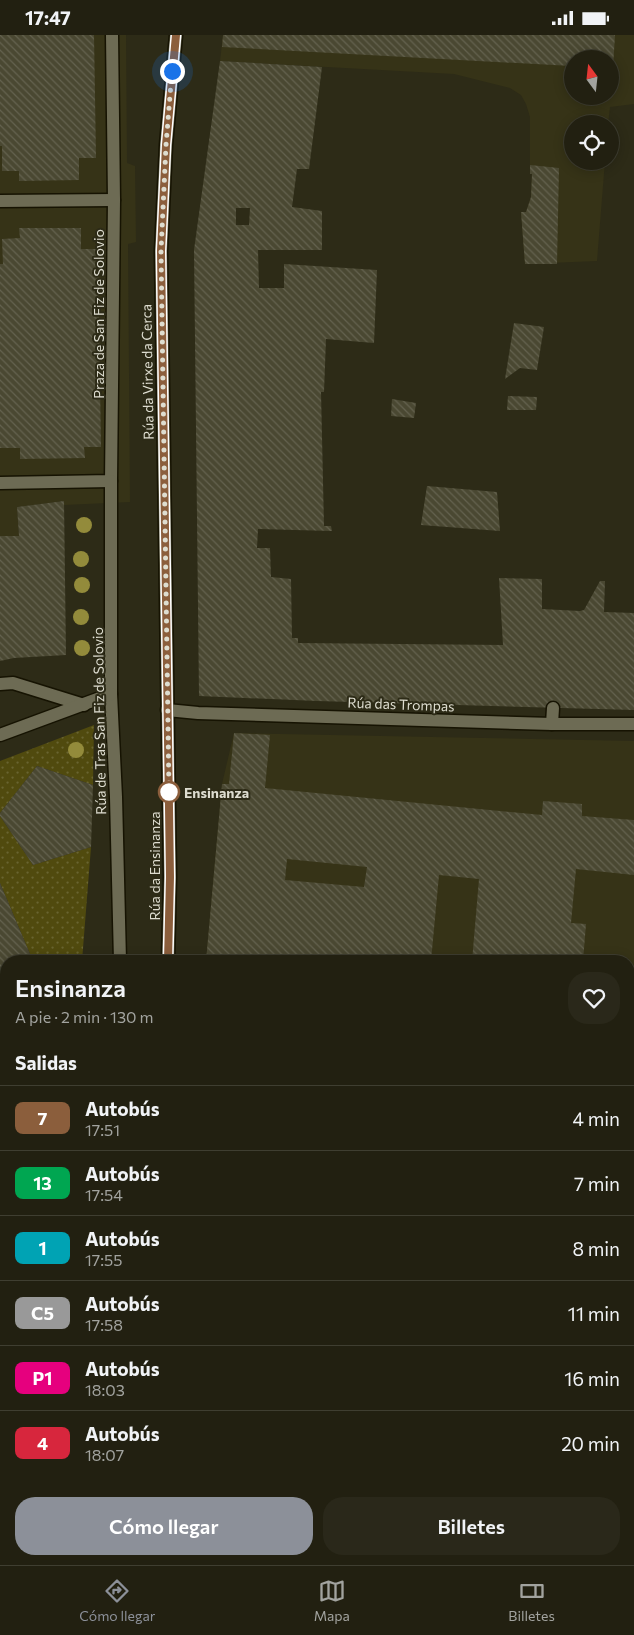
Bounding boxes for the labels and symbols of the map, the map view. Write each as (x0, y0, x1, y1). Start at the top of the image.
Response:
north arrow (564, 50, 619, 105)
your location (160, 59, 185, 84)
street label: Praza de San Fiz de Solovio (90, 229, 107, 399)
street label: Rúa da Virxe da Cerca (137, 304, 157, 440)
street label: Rúa de Tras San Fiz de Solovio (89, 627, 109, 815)
street label: Rúa das Trompas (347, 694, 455, 714)
marker: Ensinanza (158, 781, 180, 803)
place label: Ensinanza (184, 784, 249, 801)
street label: Rúa da Ensinanza (146, 811, 163, 921)

